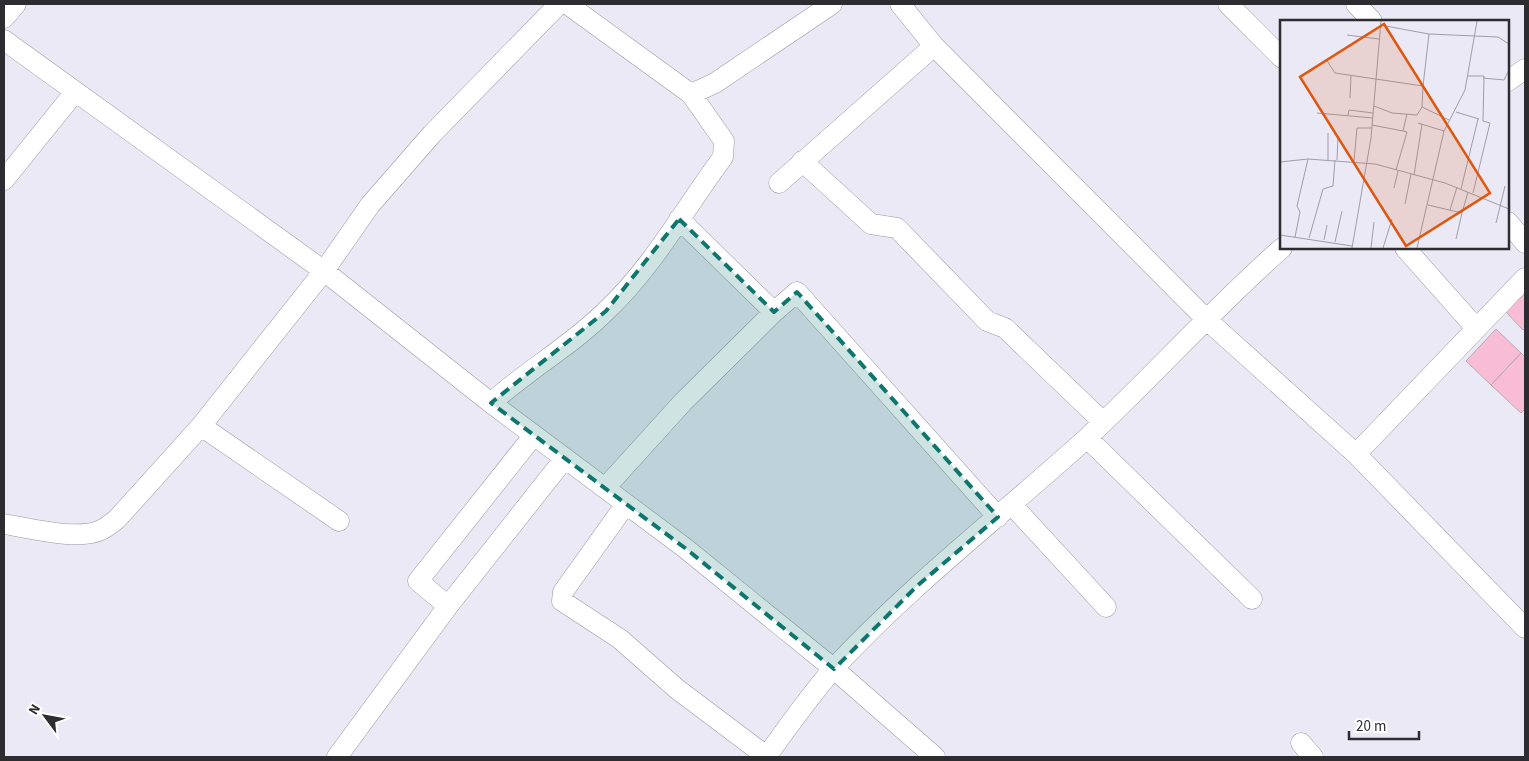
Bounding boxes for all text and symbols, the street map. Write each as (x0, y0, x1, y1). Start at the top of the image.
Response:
inset map (1280, 20, 1509, 249)
north arrow (20, 691, 70, 741)
text: N (24, 700, 46, 719)
scale bar (1349, 708, 1419, 740)
text: 20 m (1356, 716, 1386, 737)

